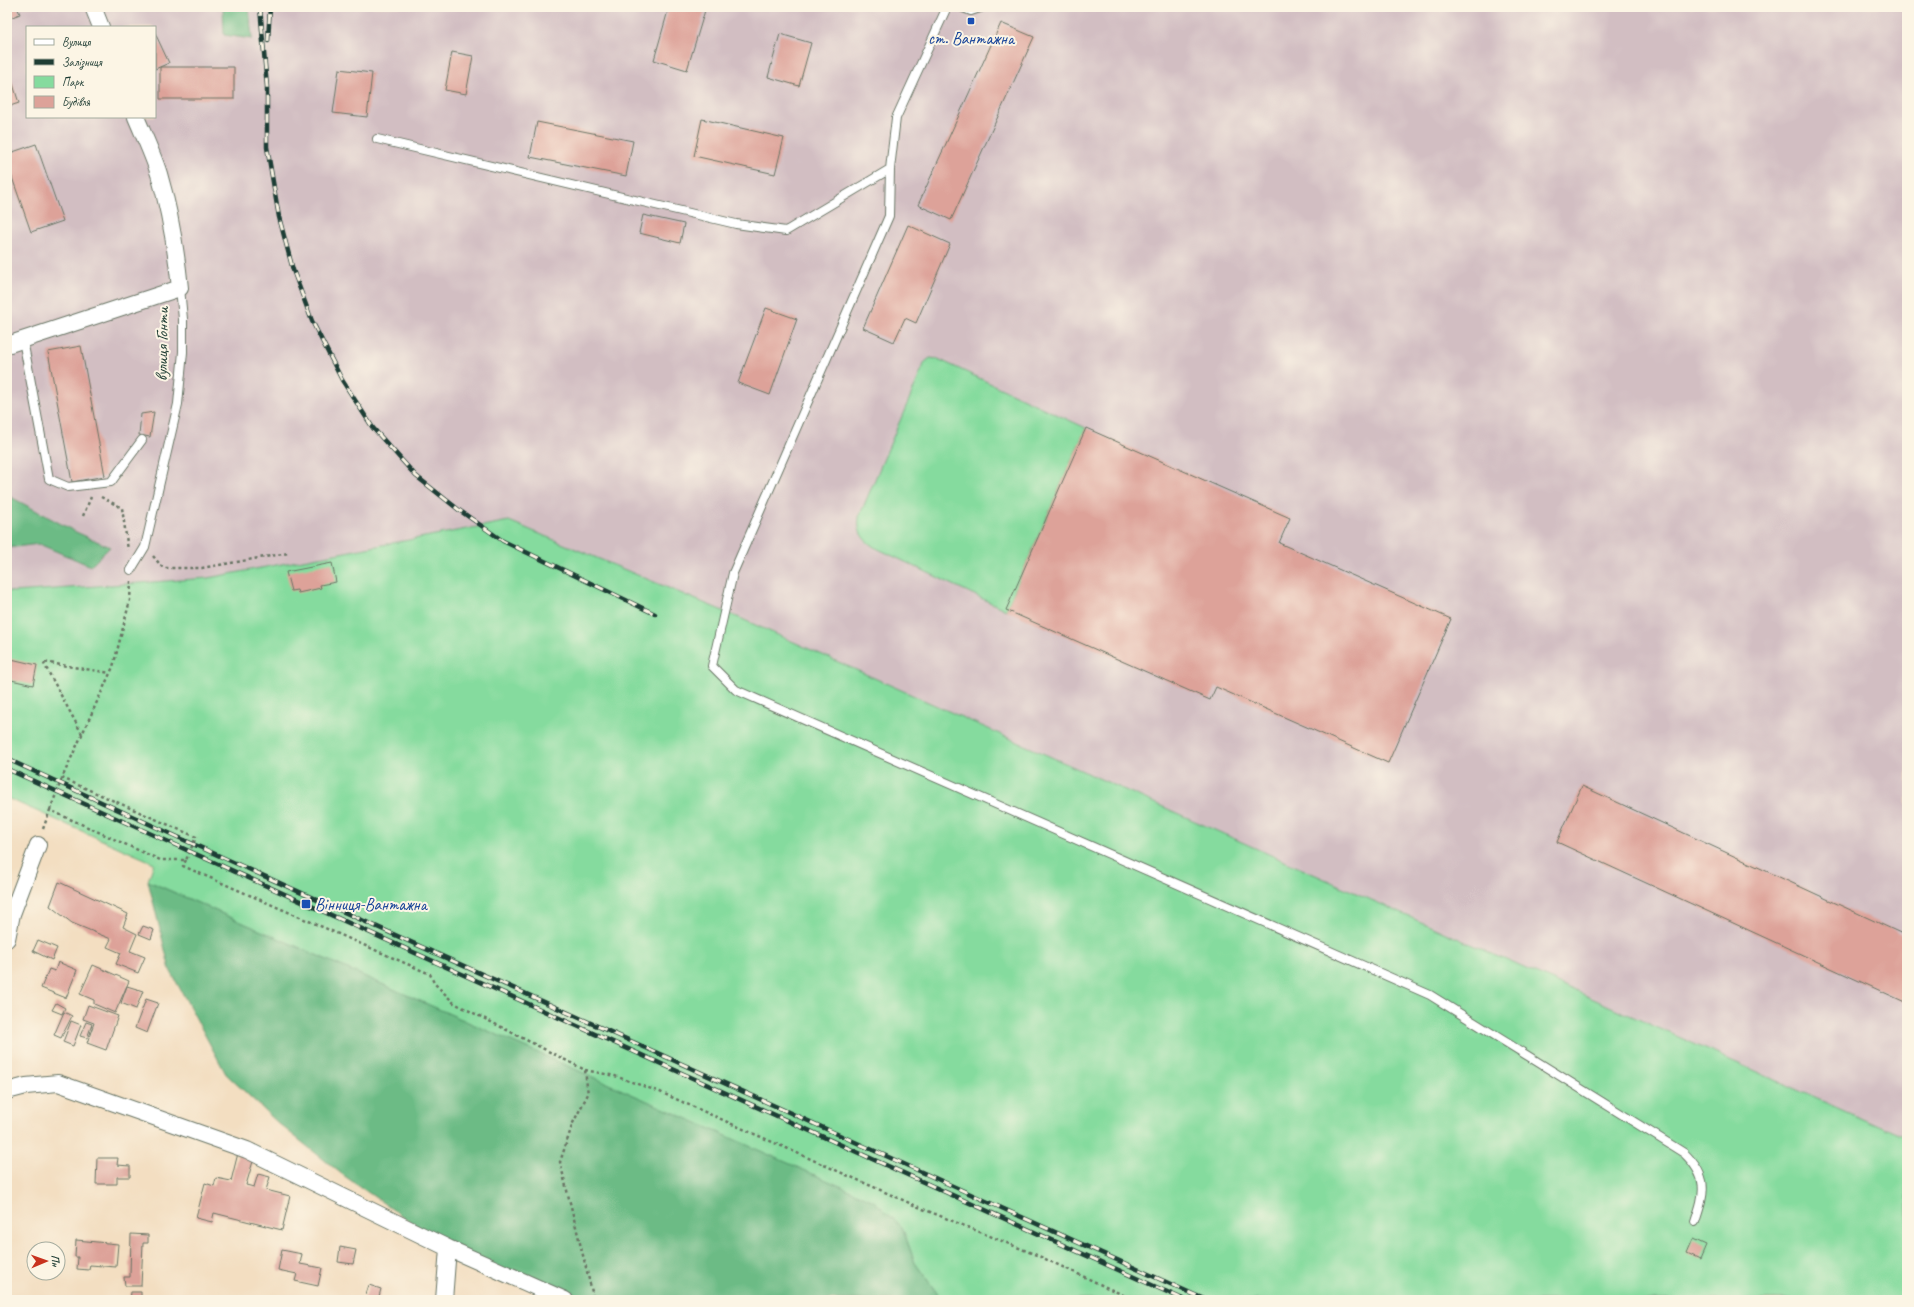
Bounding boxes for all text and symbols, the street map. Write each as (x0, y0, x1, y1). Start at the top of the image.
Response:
marker: ст. Вантажна (966, 16, 976, 26)
legend (26, 26, 156, 118)
place label: ст. Вантажна (928, 28, 1016, 49)
text: Вулиця (62, 34, 91, 50)
text: Залізниця (62, 54, 103, 70)
text: Парк (62, 74, 85, 90)
text: Будівля (62, 94, 91, 110)
street label: вулиця Гонти (151, 305, 173, 381)
place label: Вінниця-Вантажна (315, 894, 429, 915)
marker: Вінниця-Вантажна (300, 898, 312, 910)
north arrow (26, 1241, 66, 1281)
text: Пн (49, 1255, 63, 1268)

